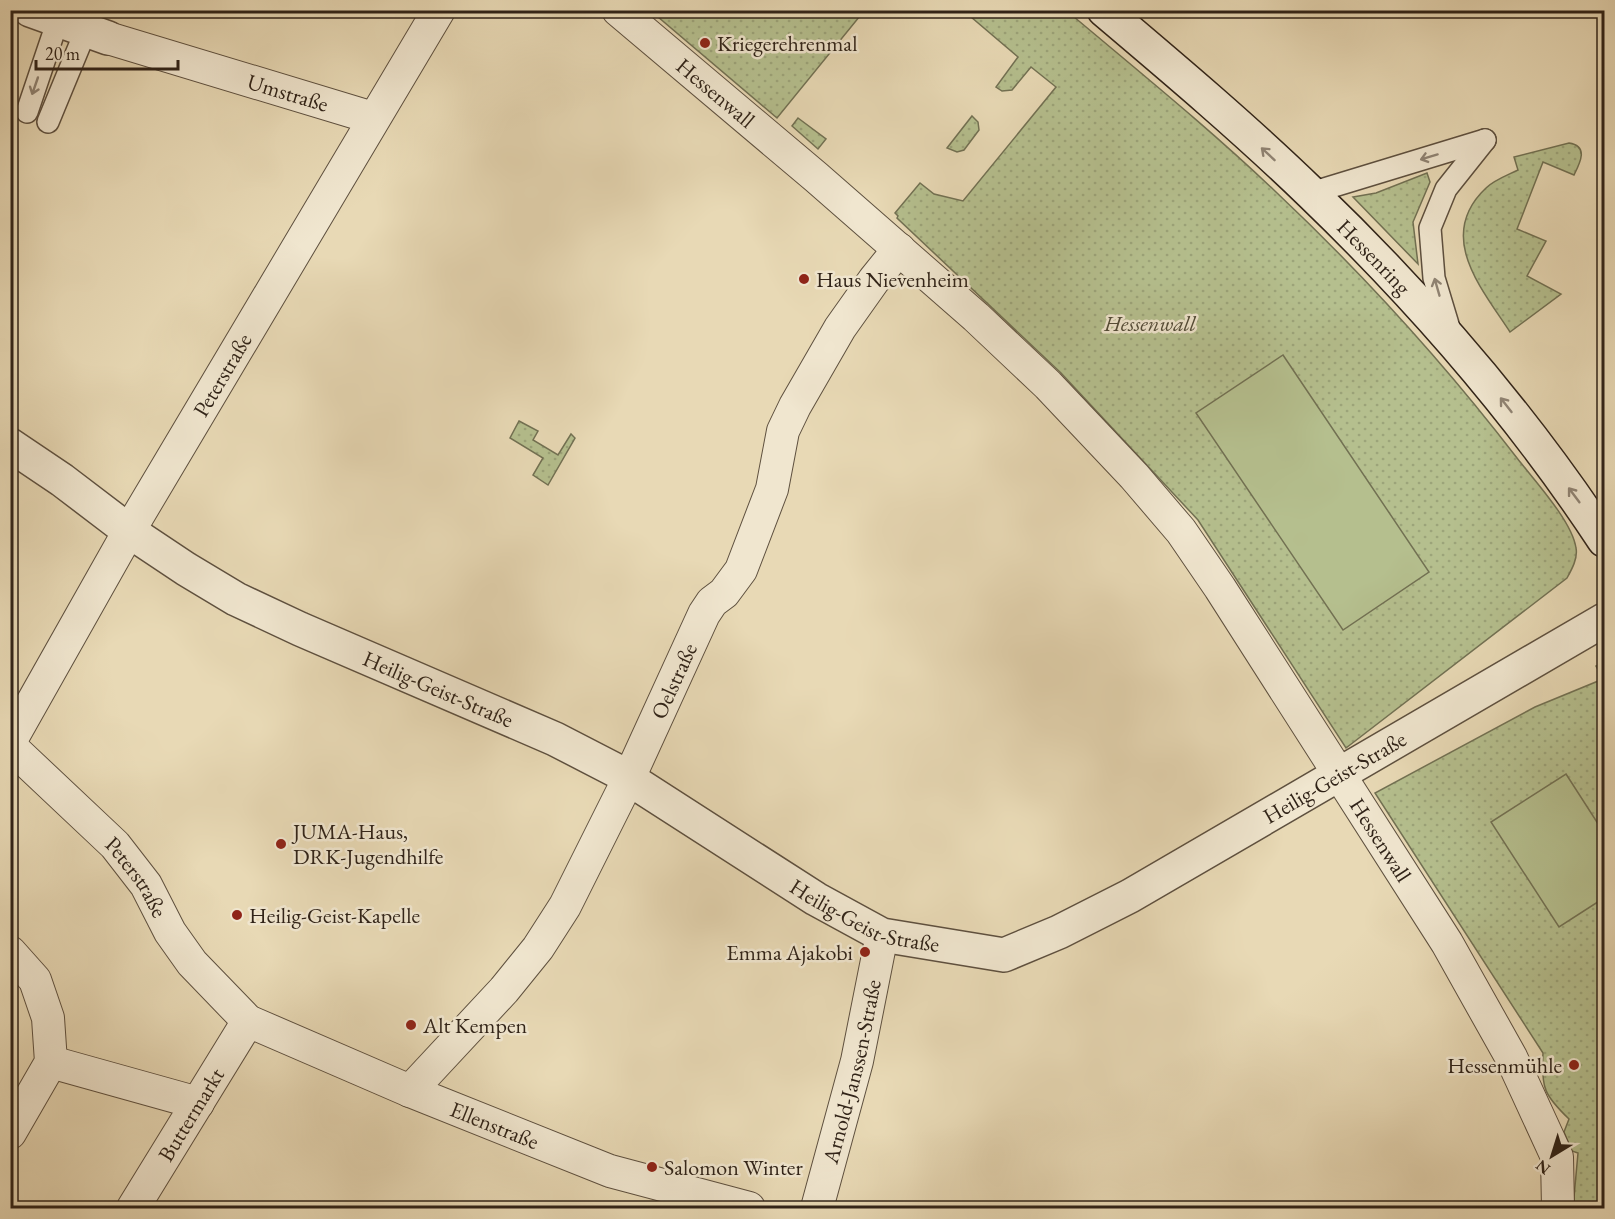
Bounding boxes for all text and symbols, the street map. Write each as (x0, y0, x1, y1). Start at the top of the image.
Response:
place label: Kriegerehrenmal (717, 29, 857, 58)
scale bar (36, 33, 178, 71)
marker: Kriegerehrenmal (698, 36, 712, 50)
text: 20 m (45, 42, 80, 65)
street label: Hessenwall (670, 51, 761, 134)
street label: Umstraße (244, 66, 332, 118)
one-way arrow (29, 76, 40, 95)
one-way arrow (1261, 147, 1276, 161)
one-way arrow (1420, 152, 1439, 163)
street label: Hessenring (1331, 212, 1418, 301)
place label: Haus Nievenheim (816, 265, 969, 294)
marker: Haus Nievenheim (797, 272, 811, 286)
one-way arrow (1431, 278, 1442, 297)
park label: Hessenwall (1103, 309, 1196, 338)
street label: Peterstraße (186, 327, 258, 422)
one-way arrow (1499, 397, 1512, 413)
one-way arrow (1567, 487, 1580, 503)
street label: Oelstraße (644, 638, 704, 723)
street label: Heilig-Geist-Straße (359, 643, 518, 734)
street label: Heilig-Geist-Straße (1257, 724, 1412, 830)
street label: Hessenwall (1343, 792, 1419, 887)
place label: JUMA-Haus, DRK-Jugendhilfe (291, 817, 444, 871)
street label: Peterstraße (100, 829, 175, 922)
marker: JUMA-Haus, DRK-Jugendhilfe (274, 837, 288, 851)
street label: Heilig-Geist-Straße (785, 872, 942, 959)
place label: Heilig-Geist-Kapelle (249, 901, 420, 930)
marker: Heilig-Geist-Kapelle (230, 908, 244, 922)
place label: Emma Ajakobi (726, 938, 853, 967)
marker: Emma Ajakobi (858, 945, 872, 959)
street label: Arnold-Janssen-Straße (815, 976, 887, 1168)
place label: Alt Kempen (422, 1011, 527, 1040)
marker: Alt Kempen (404, 1018, 418, 1032)
place label: Hessenmühle (1447, 1051, 1562, 1080)
marker: Hessenmühle (1567, 1058, 1581, 1072)
street label: Buttermarkt (151, 1062, 230, 1167)
street label: Ellenstraße (446, 1094, 544, 1156)
north arrow (1522, 1126, 1582, 1186)
place label: Salomon Winter (664, 1153, 803, 1182)
text: N (1531, 1155, 1555, 1180)
marker: Salomon Winter (645, 1160, 659, 1174)

